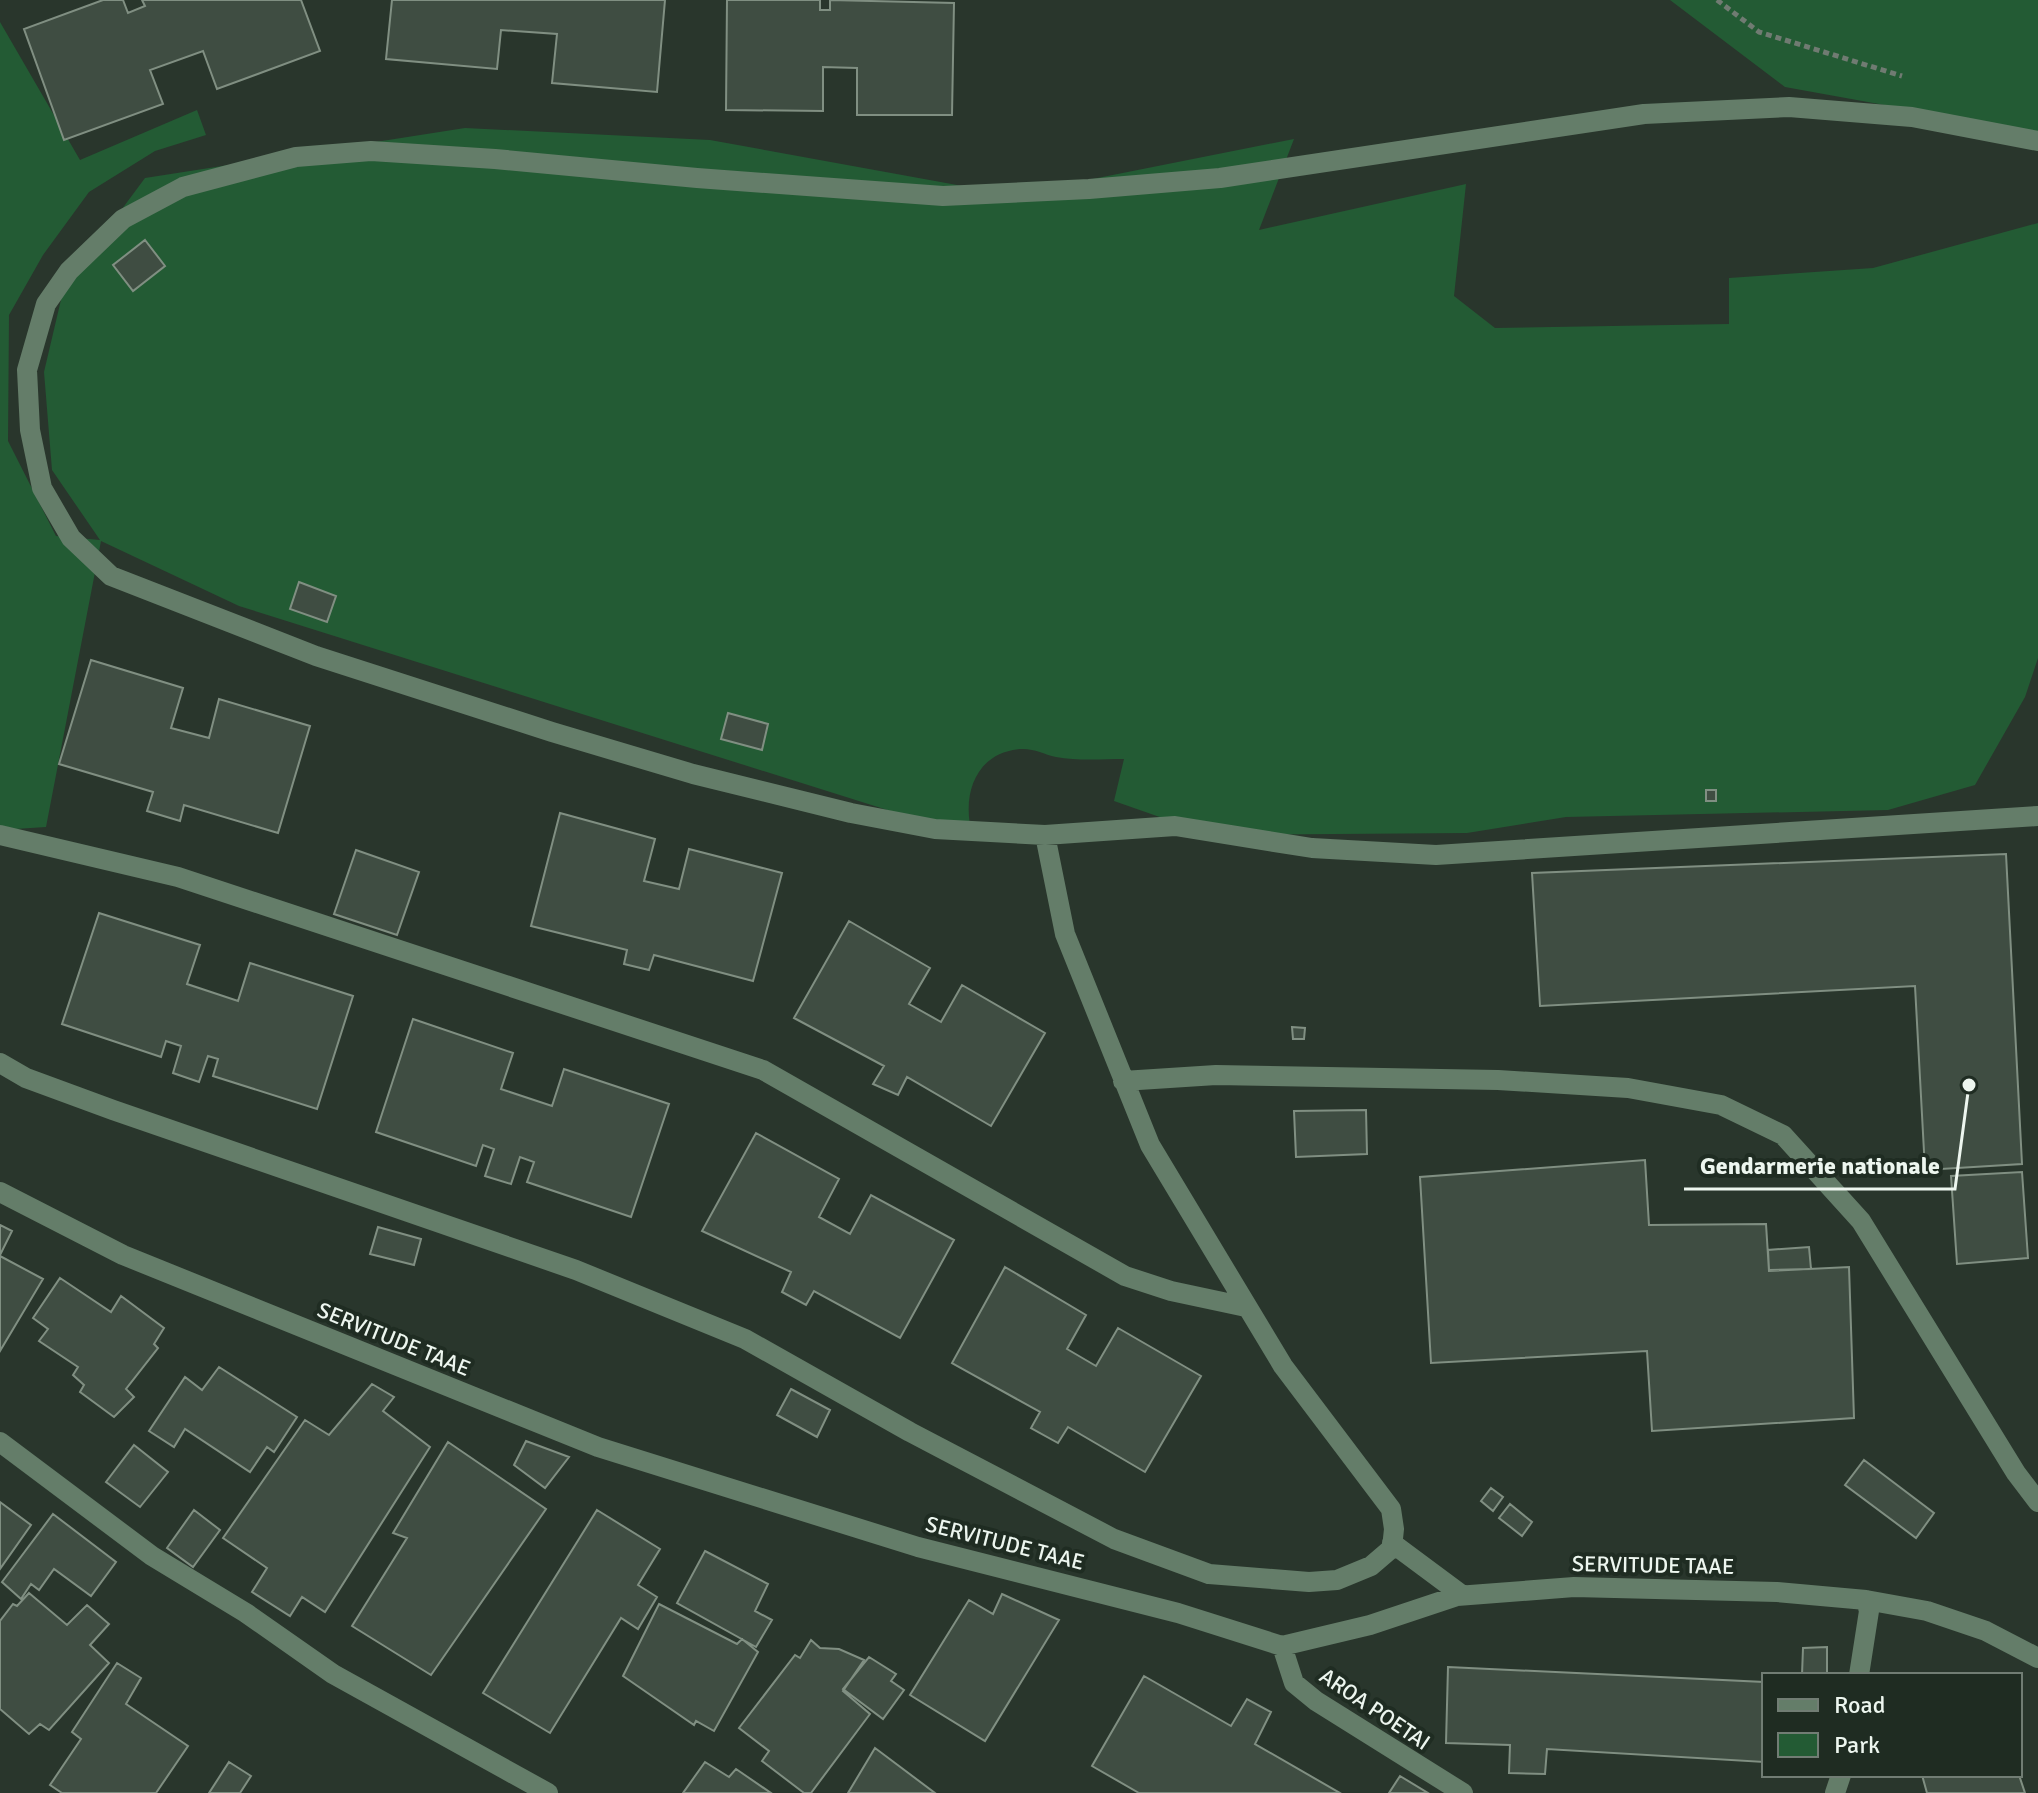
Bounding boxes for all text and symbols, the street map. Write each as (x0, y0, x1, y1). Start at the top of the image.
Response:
callout: Gendarmerie nationale (1684, 1141, 1955, 1189)
text: Gendarmerie nationale (1700, 1151, 1940, 1181)
street label: SERVITUDE TAAE (314, 1296, 474, 1382)
street label: SERVITUDE TAAE (923, 1510, 1087, 1576)
street label: SERVITUDE TAAE (1572, 1550, 1734, 1580)
street label: AROA POETAI (1315, 1662, 1435, 1756)
legend (1762, 1673, 2022, 1777)
text: Road (1834, 1690, 1885, 1720)
text: Park (1834, 1730, 1880, 1760)

